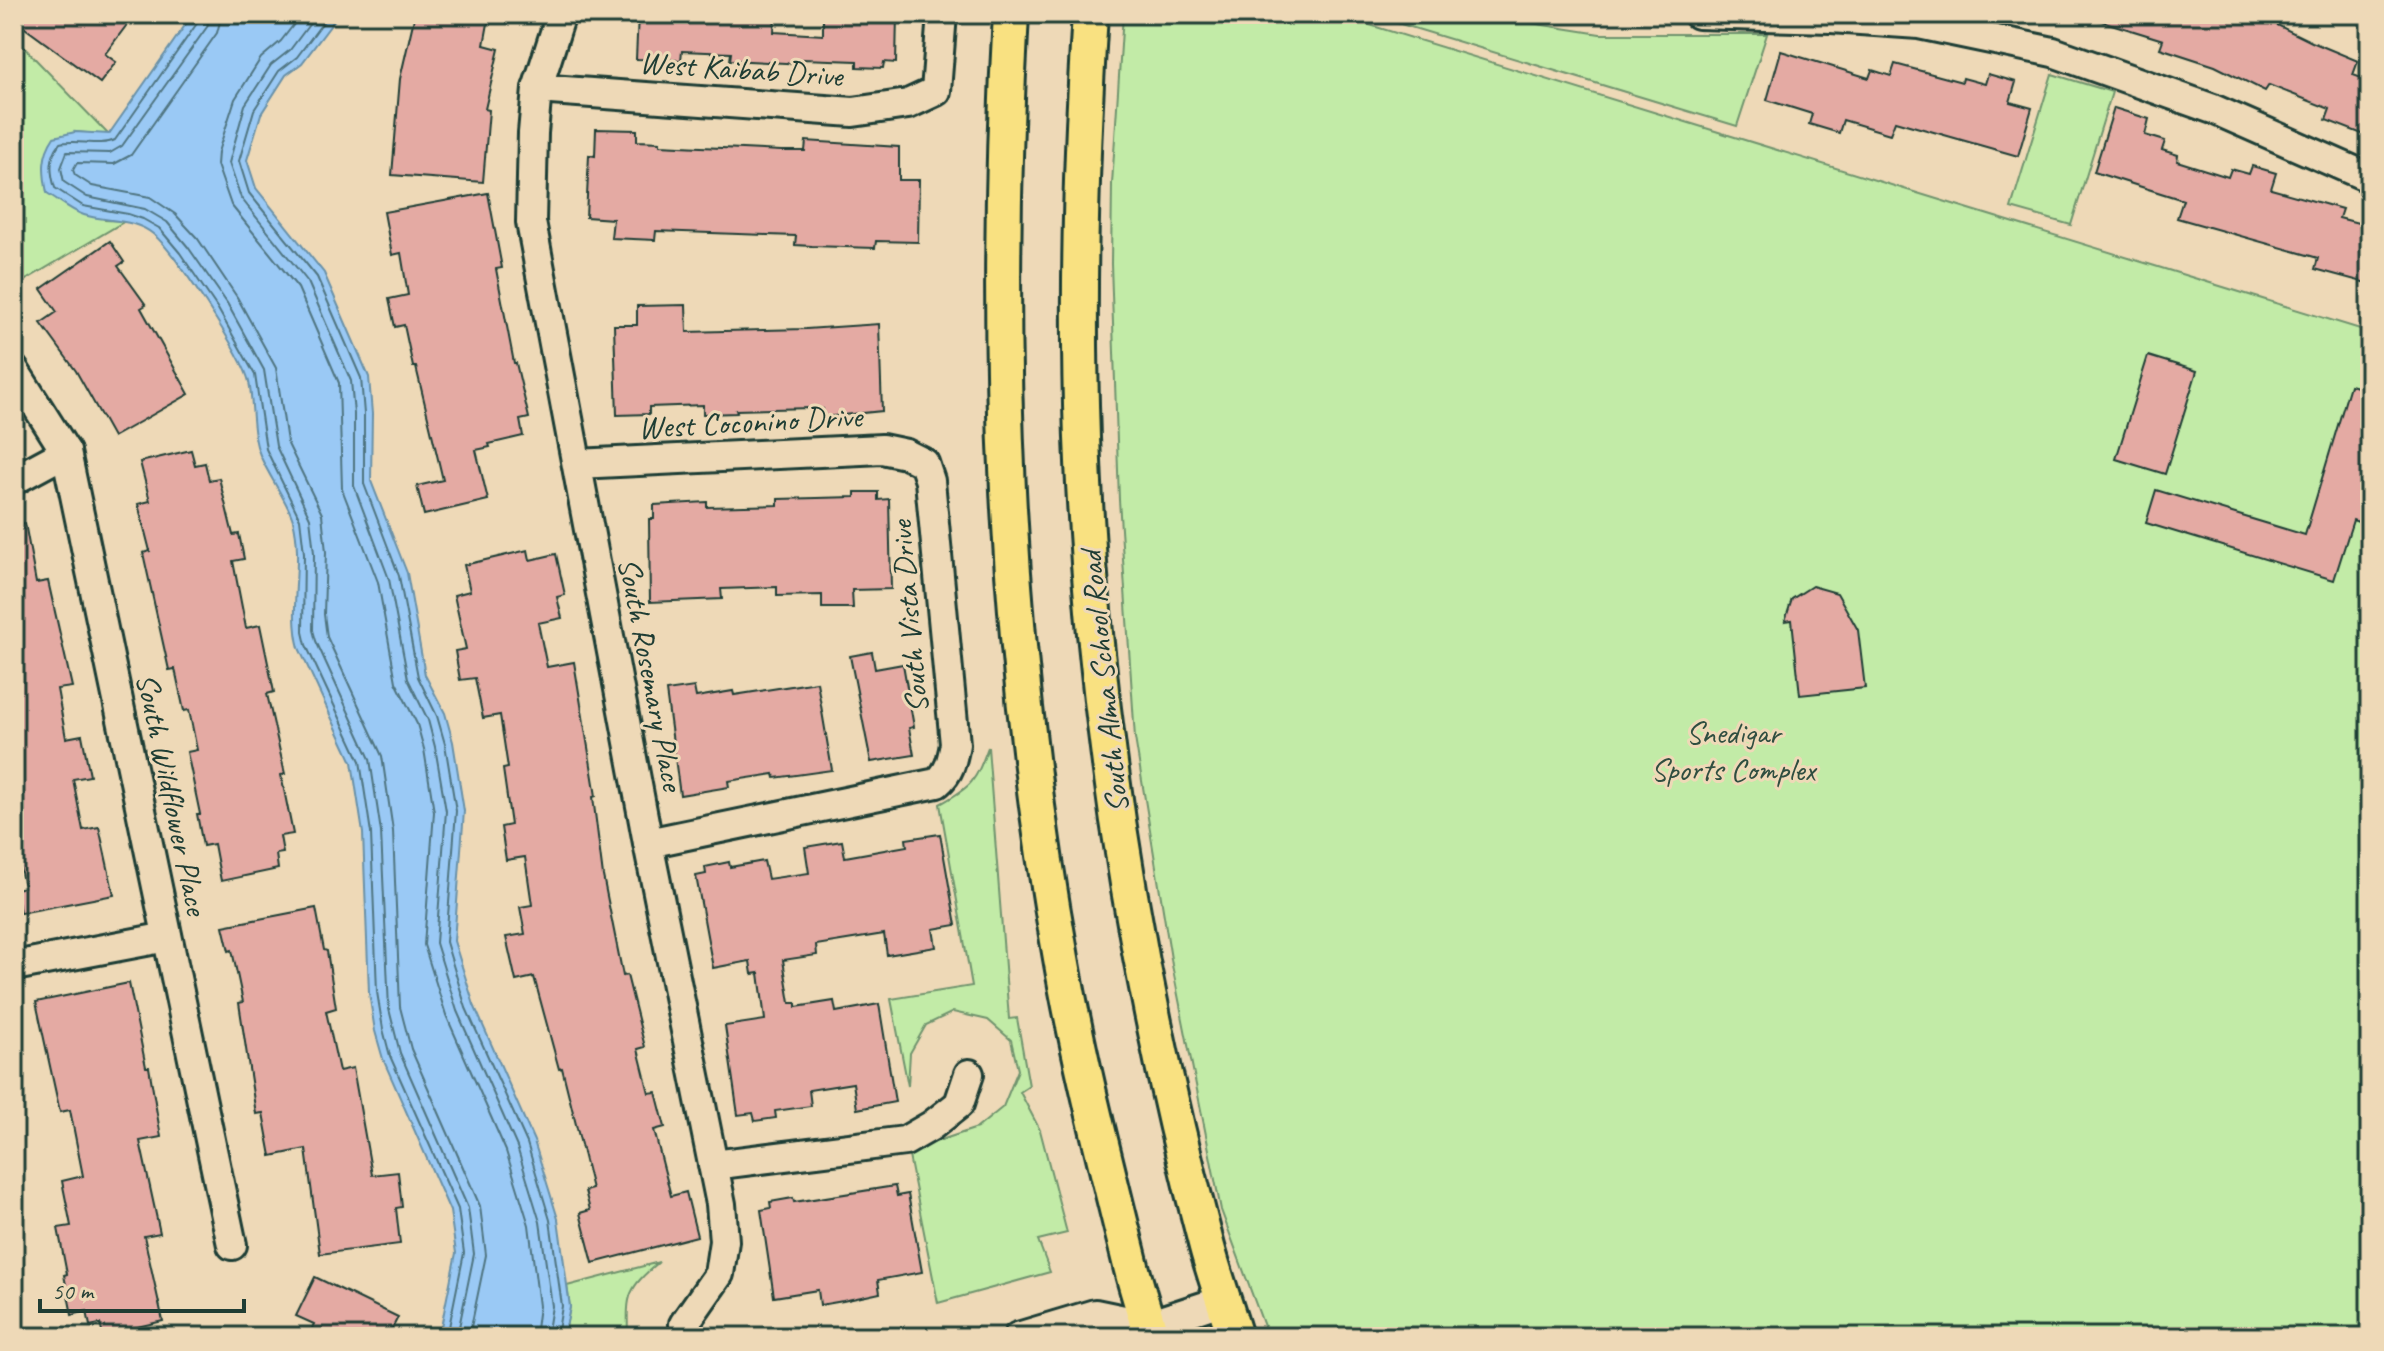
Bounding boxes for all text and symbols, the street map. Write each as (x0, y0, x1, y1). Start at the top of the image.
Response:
street label: West Kaibab Drive (638, 41, 846, 97)
street label: West Coconino Drive (637, 396, 865, 448)
street label: South Vista Drive (880, 516, 938, 715)
street label: South Alma School Road (1069, 544, 1138, 815)
street label: South Rosemary Place (608, 554, 694, 796)
street label: South Wildflower Place (126, 670, 218, 921)
park label: Snedigar Sports Complex (1651, 712, 1818, 790)
scale bar (40, 1263, 244, 1313)
text: 50 m (52, 1276, 95, 1306)

